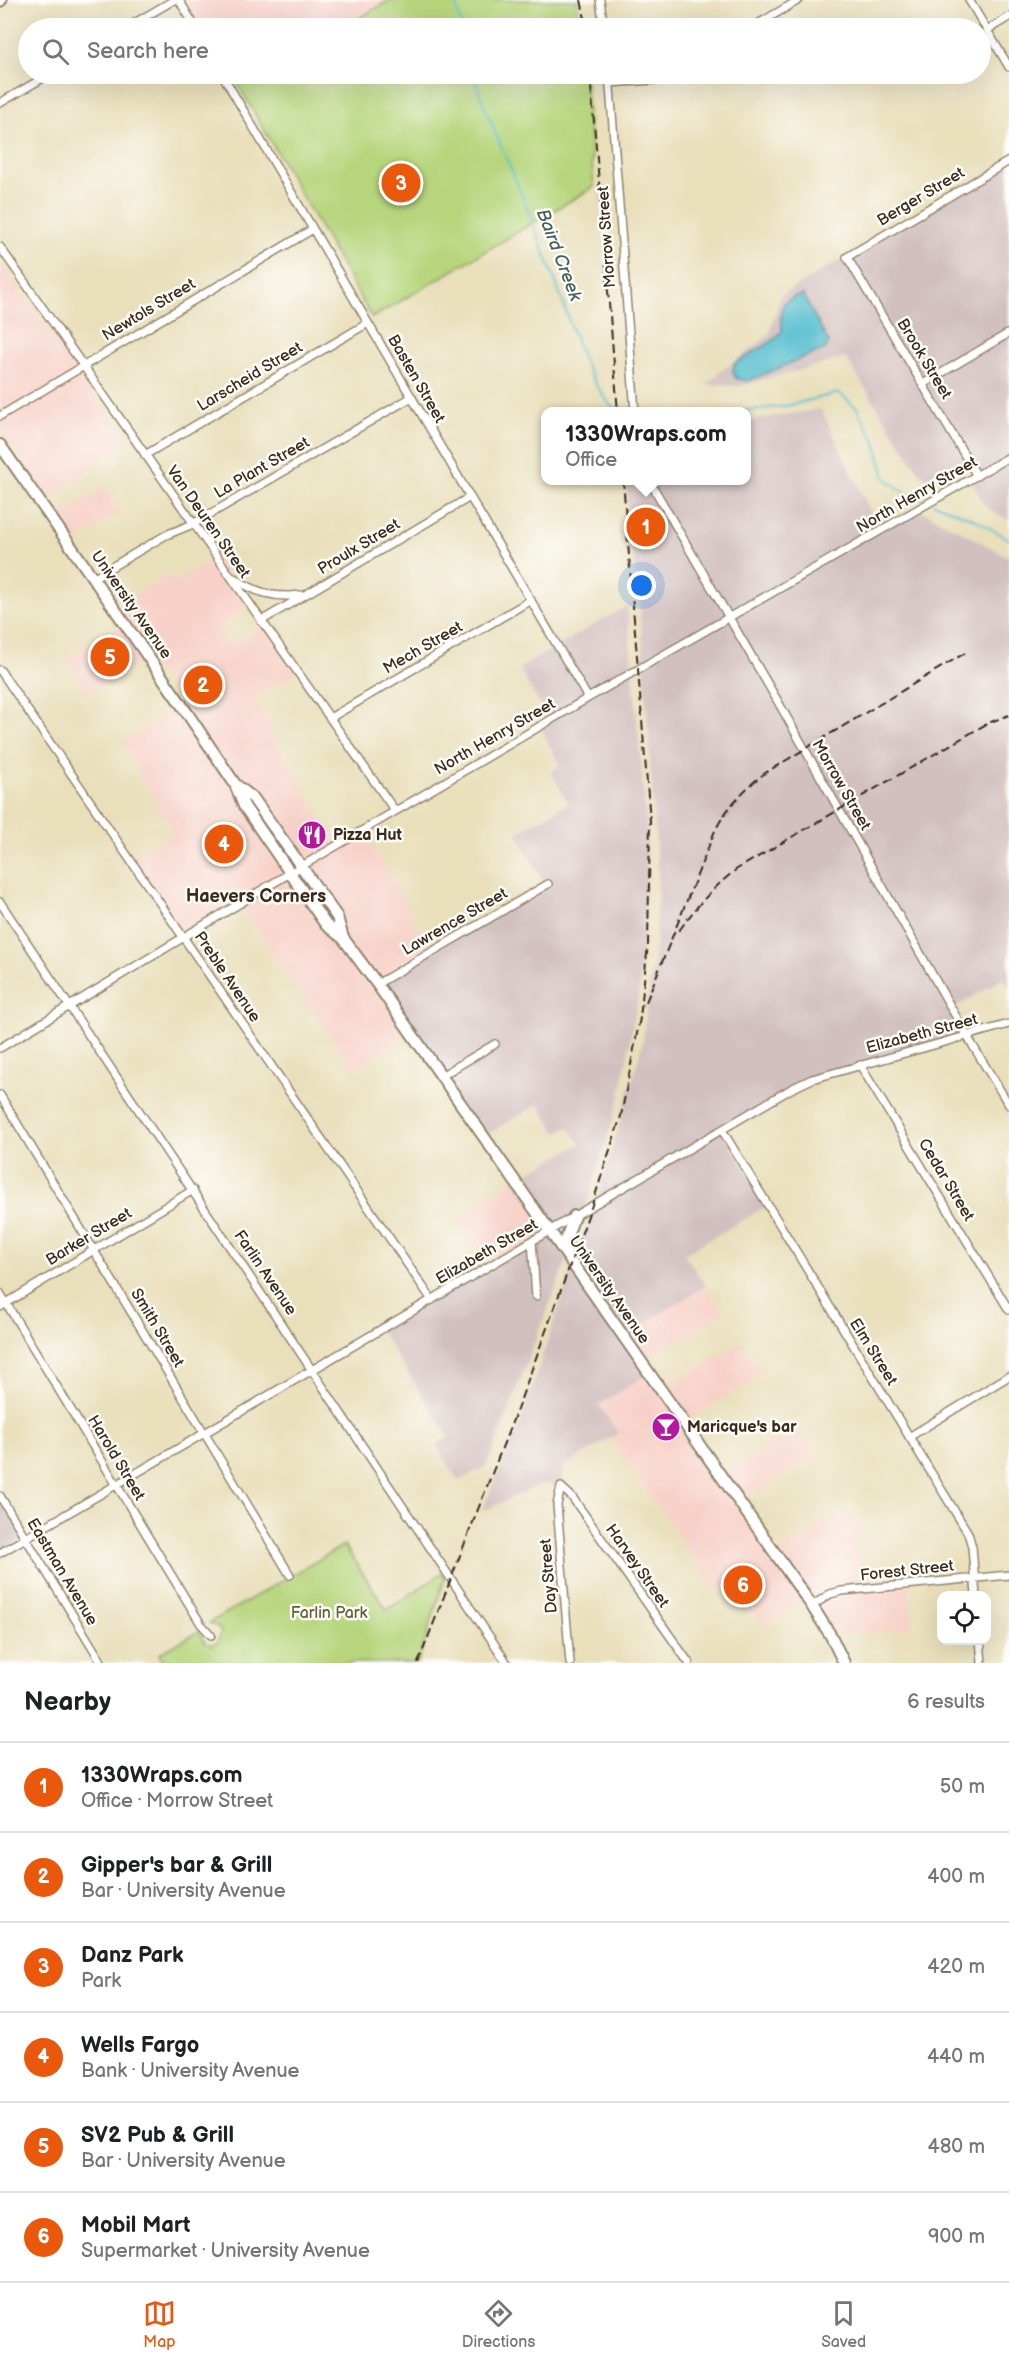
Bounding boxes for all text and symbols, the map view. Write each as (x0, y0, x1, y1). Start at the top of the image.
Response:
search box (18, 18, 991, 84)
icon: search (39, 35, 72, 68)
text: Search here (87, 38, 209, 65)
pin: 3 (382, 160, 420, 206)
street label: Berger Street (874, 163, 968, 230)
street label: Morrow Street (594, 185, 620, 288)
water label: Baird Creek (532, 206, 587, 305)
street label: Newtols Street (99, 275, 199, 345)
street label: Brook Street (893, 315, 955, 403)
street label: Basten Street (383, 331, 449, 427)
street label: Larscheid Street (194, 338, 306, 416)
popup (541, 407, 751, 485)
text: 1330Wraps.com (565, 421, 727, 448)
street label: La Plant Street (211, 433, 313, 503)
text: Office (565, 448, 617, 472)
street label: North Henry Street (853, 453, 981, 537)
street label: Van Deuren Street (162, 462, 254, 582)
pin: 1 (626, 504, 666, 550)
street label: Proulx Street (315, 515, 404, 579)
street label: University Avenue (87, 547, 176, 663)
your location (627, 571, 656, 600)
street label: Mech Street (380, 618, 466, 678)
pin: 5 (90, 634, 130, 680)
pin: 2 (184, 662, 222, 708)
street label: North Henry Street (431, 695, 559, 779)
street label: Morrow Street (807, 736, 875, 834)
restaurant icon: Pizza Hut (296, 819, 328, 851)
pin: 4 (204, 822, 244, 866)
place label: Pizza Hut (333, 826, 403, 845)
street label: Lawrence Street (399, 884, 511, 960)
district label: Haevers Corners (186, 886, 326, 907)
street label: Preble Avenue (190, 928, 265, 1026)
street label: Elizabeth Street (864, 1010, 980, 1058)
street label: Cedar Street (914, 1135, 978, 1225)
street label: Barker Street (43, 1204, 135, 1270)
street label: Elizabeth Street (433, 1215, 541, 1289)
street label: Farlin Avenue (230, 1227, 301, 1319)
street label: University Avenue (565, 1232, 654, 1348)
street label: Smith Street (126, 1285, 188, 1371)
street label: Elm Street (845, 1315, 901, 1389)
bar icon: Maricque's bar (650, 1411, 682, 1443)
street label: Harold Street (83, 1412, 149, 1504)
place label: Maricque's bar (687, 1418, 797, 1437)
street label: Eastman Avenue (22, 1515, 102, 1630)
street label: Harvey Street (601, 1521, 673, 1611)
street label: Day Street (536, 1538, 562, 1614)
street label: Forest Street (859, 1557, 955, 1585)
pin: 6 (724, 1562, 762, 1608)
map controls (937, 1591, 991, 1645)
button: locate (937, 1591, 991, 1645)
park label: Farlin Park (291, 1604, 367, 1623)
text: Nearby (24, 1687, 111, 1718)
text: 6 results (907, 1690, 985, 1714)
text: 1330Wraps.com (81, 1762, 243, 1789)
text: 1 (39, 1775, 48, 1799)
text: 50 m (940, 1775, 985, 1799)
text: Office · Morrow Street (81, 1789, 273, 1813)
text: Gipper's bar & Grill (81, 1852, 272, 1879)
text: 2 (38, 1865, 49, 1889)
text: 400 m (927, 1865, 985, 1889)
text: Bar · University Avenue (81, 1879, 286, 1903)
text: Danz Park (81, 1942, 184, 1969)
text: 3 (38, 1955, 49, 1979)
text: 420 m (927, 1955, 985, 1979)
text: Park (81, 1969, 121, 1993)
text: Wells Fargo (81, 2032, 199, 2059)
text: 4 (38, 2045, 49, 2069)
text: 440 m (927, 2045, 985, 2069)
text: Bank · University Avenue (81, 2059, 299, 2083)
text: SV2 Pub & Grill (81, 2122, 234, 2149)
text: 5 (38, 2135, 49, 2159)
text: 480 m (927, 2135, 985, 2159)
text: Bar · University Avenue (81, 2149, 286, 2173)
text: Mobil Mart (81, 2212, 190, 2239)
text: 6 (37, 2225, 50, 2249)
text: 900 m (928, 2225, 985, 2249)
text: Supermarket · University Avenue (81, 2239, 370, 2263)
tab: Map (143, 2297, 176, 2352)
tab: Directions (462, 2297, 535, 2352)
tab: Saved (821, 2297, 866, 2352)

